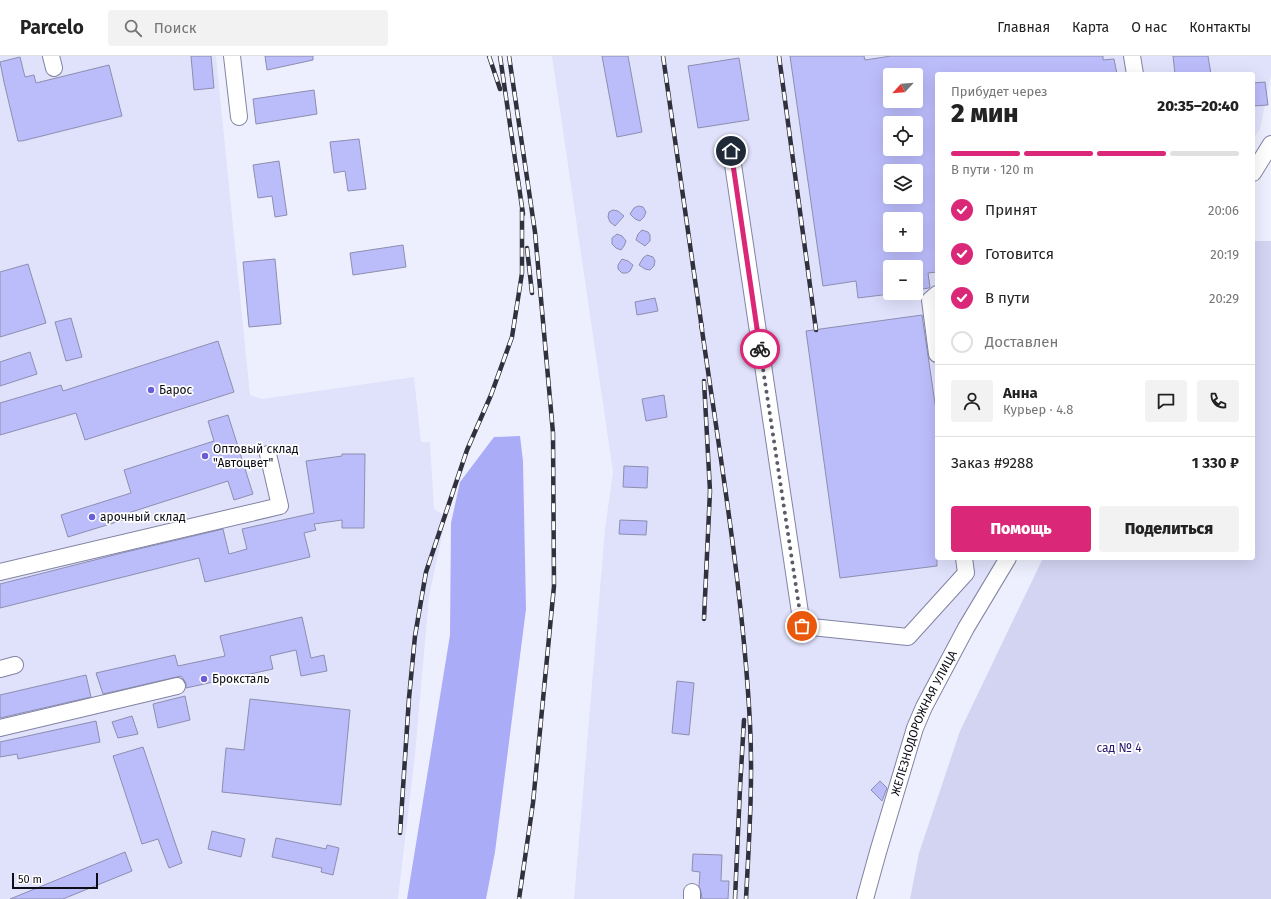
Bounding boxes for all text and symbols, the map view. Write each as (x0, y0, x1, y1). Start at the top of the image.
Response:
search box (108, 10, 388, 46)
text: Parcelo (20, 16, 84, 39)
icon: search (122, 17, 144, 39)
text: Поиск (154, 19, 197, 37)
text: Главная (997, 19, 1050, 36)
text: Карта (1072, 19, 1109, 36)
text: О нас (1131, 19, 1167, 36)
text: Контакты (1189, 19, 1251, 36)
north arrow (883, 68, 923, 108)
map controls (883, 68, 923, 300)
text: Прибудет через (951, 84, 1048, 99)
text: 20:35–20:40 (1157, 97, 1239, 115)
text: 2 мин (951, 98, 1018, 129)
button: locate (883, 116, 923, 156)
pin (714, 134, 748, 168)
icon: home (720, 140, 742, 162)
text: В пути · 120 m (951, 162, 1034, 177)
button: layers (883, 164, 923, 204)
icon: check (951, 199, 973, 221)
text: Принят (985, 201, 1037, 219)
text: 20:06 (1208, 203, 1239, 218)
button: + (883, 212, 923, 252)
icon: check (951, 243, 973, 265)
text: Готовится (985, 245, 1054, 263)
text: 20:19 (1210, 247, 1239, 262)
button: − (883, 260, 923, 300)
icon: check (951, 287, 973, 309)
text: В пути (985, 289, 1030, 307)
text: 20:29 (1209, 291, 1239, 306)
courier (740, 329, 780, 369)
text: Доставлен (985, 333, 1058, 351)
icon: bike (749, 338, 771, 360)
button: person (951, 380, 993, 422)
button: chat (1145, 380, 1187, 422)
button: phone (1197, 380, 1239, 422)
place label: Барос (159, 383, 193, 397)
text: Анна (1003, 384, 1038, 402)
marker: Барос (146, 385, 156, 395)
text: Курьер · 4.8 (1003, 402, 1073, 417)
place label: Оптовый склад "Автоцвет" (213, 442, 299, 470)
marker: Оптовый склад "Автоцвет" (200, 451, 210, 461)
text: Заказ #9288 (951, 454, 1033, 472)
text: 1 330 ₽ (1192, 454, 1239, 472)
button: Помощь (951, 506, 1091, 552)
button: Поделиться (1099, 506, 1239, 552)
place label: арочный склад (100, 510, 186, 524)
marker: арочный склад (87, 512, 97, 522)
pin (785, 609, 819, 643)
icon: bag (791, 615, 813, 637)
street label: ЖЕЛЕЗНОДОРОЖНАЯ УЛИЦА (888, 648, 960, 797)
place label: Броксталь (212, 672, 270, 686)
marker: Броксталь (199, 674, 209, 684)
park label: сад № 4 (1096, 741, 1142, 755)
scale bar (12, 871, 98, 890)
text: 50 m (18, 873, 42, 886)

